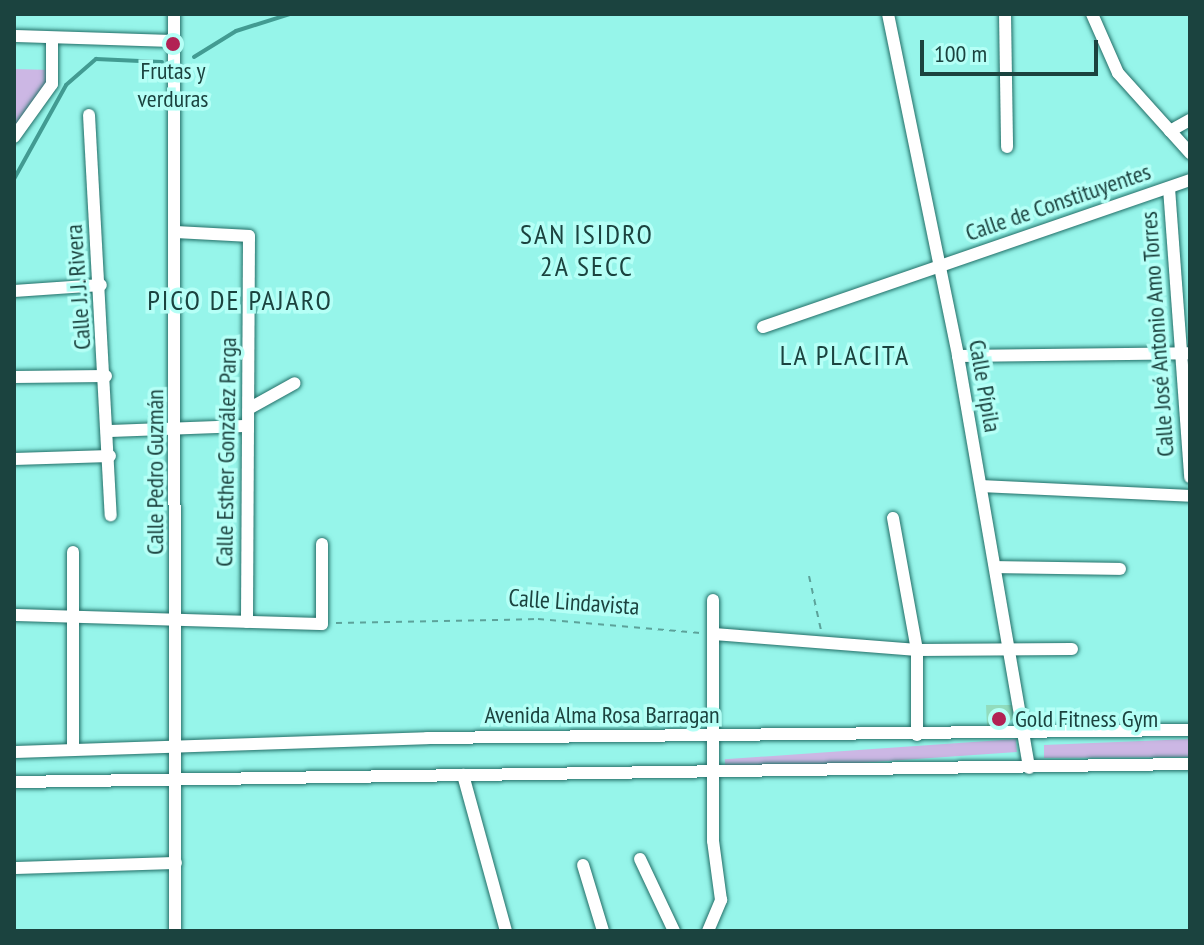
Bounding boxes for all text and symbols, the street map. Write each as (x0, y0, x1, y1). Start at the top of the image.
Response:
scale bar (924, 24, 1102, 74)
marker: Frutas y verduras (164, 35, 182, 53)
text: 100 m (934, 38, 987, 69)
place label: Frutas y verduras (138, 57, 208, 113)
street label: Calle de Constituyentes (962, 157, 1154, 247)
street label: Calle José Antonio Amo Torres (1134, 209, 1180, 459)
district label: SAN ISIDRO 2A SECC (520, 217, 654, 283)
street label: Calle J. J. Rivera (59, 222, 97, 352)
district label: PICO DE PAJARO (147, 283, 333, 317)
street label: Calle Esther González Parga (210, 337, 242, 567)
district label: LA PLACITA (779, 338, 911, 372)
street label: Calle Pípila (963, 338, 1007, 434)
street label: Calle Pedro Guzmán (141, 389, 169, 555)
street label: Calle Lindavista (508, 583, 640, 621)
street label: Avenida Alma Rosa Barragan (484, 701, 720, 729)
place label: Gold Fitness Gym (1015, 705, 1158, 733)
marker: Gold Fitness Gym (990, 710, 1008, 728)

